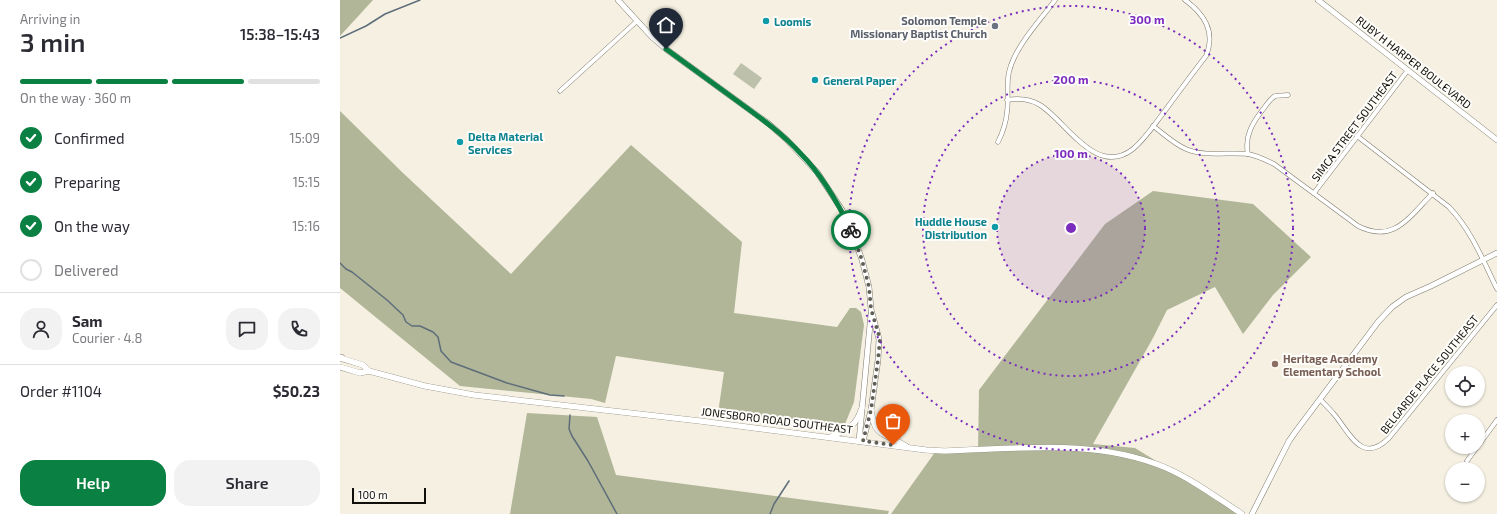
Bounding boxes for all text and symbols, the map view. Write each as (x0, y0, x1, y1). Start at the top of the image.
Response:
pin (649, 8, 683, 49)
text: Arriving in (20, 11, 80, 27)
text: 300 m (1129, 12, 1165, 26)
street label: RUBY H HARPER BOULEVARD (1354, 13, 1474, 111)
icon: home (655, 14, 677, 36)
place label: Solomon Temple Missionary Baptist Church (850, 14, 987, 41)
place label: Loomis (774, 15, 812, 28)
marker: Loomis (761, 16, 771, 26)
marker: Solomon Temple Missionary Baptist Church (990, 21, 1000, 31)
text: 15:38–15:43 (240, 25, 320, 43)
text: 3 min (20, 26, 85, 57)
street label: SIMCA STREET SOUTHEAST (1308, 68, 1400, 184)
text: 200 m (1053, 72, 1089, 86)
place label: General Paper (823, 74, 897, 87)
marker: General Paper (810, 75, 820, 85)
text: On the way · 360 m (20, 90, 131, 106)
icon: check (20, 127, 42, 149)
text: Confirmed (54, 129, 125, 147)
text: 15:09 (290, 130, 320, 146)
place label: Delta Material Services (468, 130, 543, 156)
marker: Delta Material Services (455, 137, 465, 147)
text: 100 m (1054, 146, 1088, 160)
icon: check (20, 171, 42, 193)
text: Preparing (54, 173, 120, 191)
text: 15:15 (293, 174, 320, 190)
courier (831, 210, 871, 250)
icon: check (20, 215, 42, 237)
place label: Huddle House Distribution (915, 215, 987, 241)
text: On the way (54, 217, 130, 235)
text: 15:16 (292, 218, 320, 234)
icon: bike (840, 219, 862, 241)
centre of rings (1064, 221, 1078, 235)
marker: Huddle House Distribution (990, 222, 1000, 232)
text: Delivered (54, 261, 119, 279)
button: person (20, 308, 62, 350)
button: chat (226, 308, 268, 350)
button: phone (278, 308, 320, 350)
text: Sam (72, 312, 103, 330)
street label: BELGARDE PLACE SOUTHEAST (1377, 312, 1481, 436)
text: Courier · 4.8 (72, 330, 142, 346)
place label: Heritage Academy Elementary School (1283, 352, 1381, 379)
marker: Heritage Academy Elementary School (1270, 359, 1280, 369)
map controls (1445, 366, 1485, 502)
button: locate (1445, 366, 1485, 406)
text: Order #1104 (20, 382, 102, 400)
text: $50.23 (273, 382, 320, 400)
street label: JONESBORO ROAD SOUTHEAST (700, 404, 854, 436)
pin (876, 404, 910, 445)
icon: bag (882, 410, 904, 432)
button: + (1445, 414, 1485, 454)
button: Help (20, 460, 166, 506)
button: Share (174, 460, 320, 506)
button: − (1445, 462, 1485, 502)
scale bar (352, 486, 426, 505)
text: 100 m (358, 488, 388, 501)

